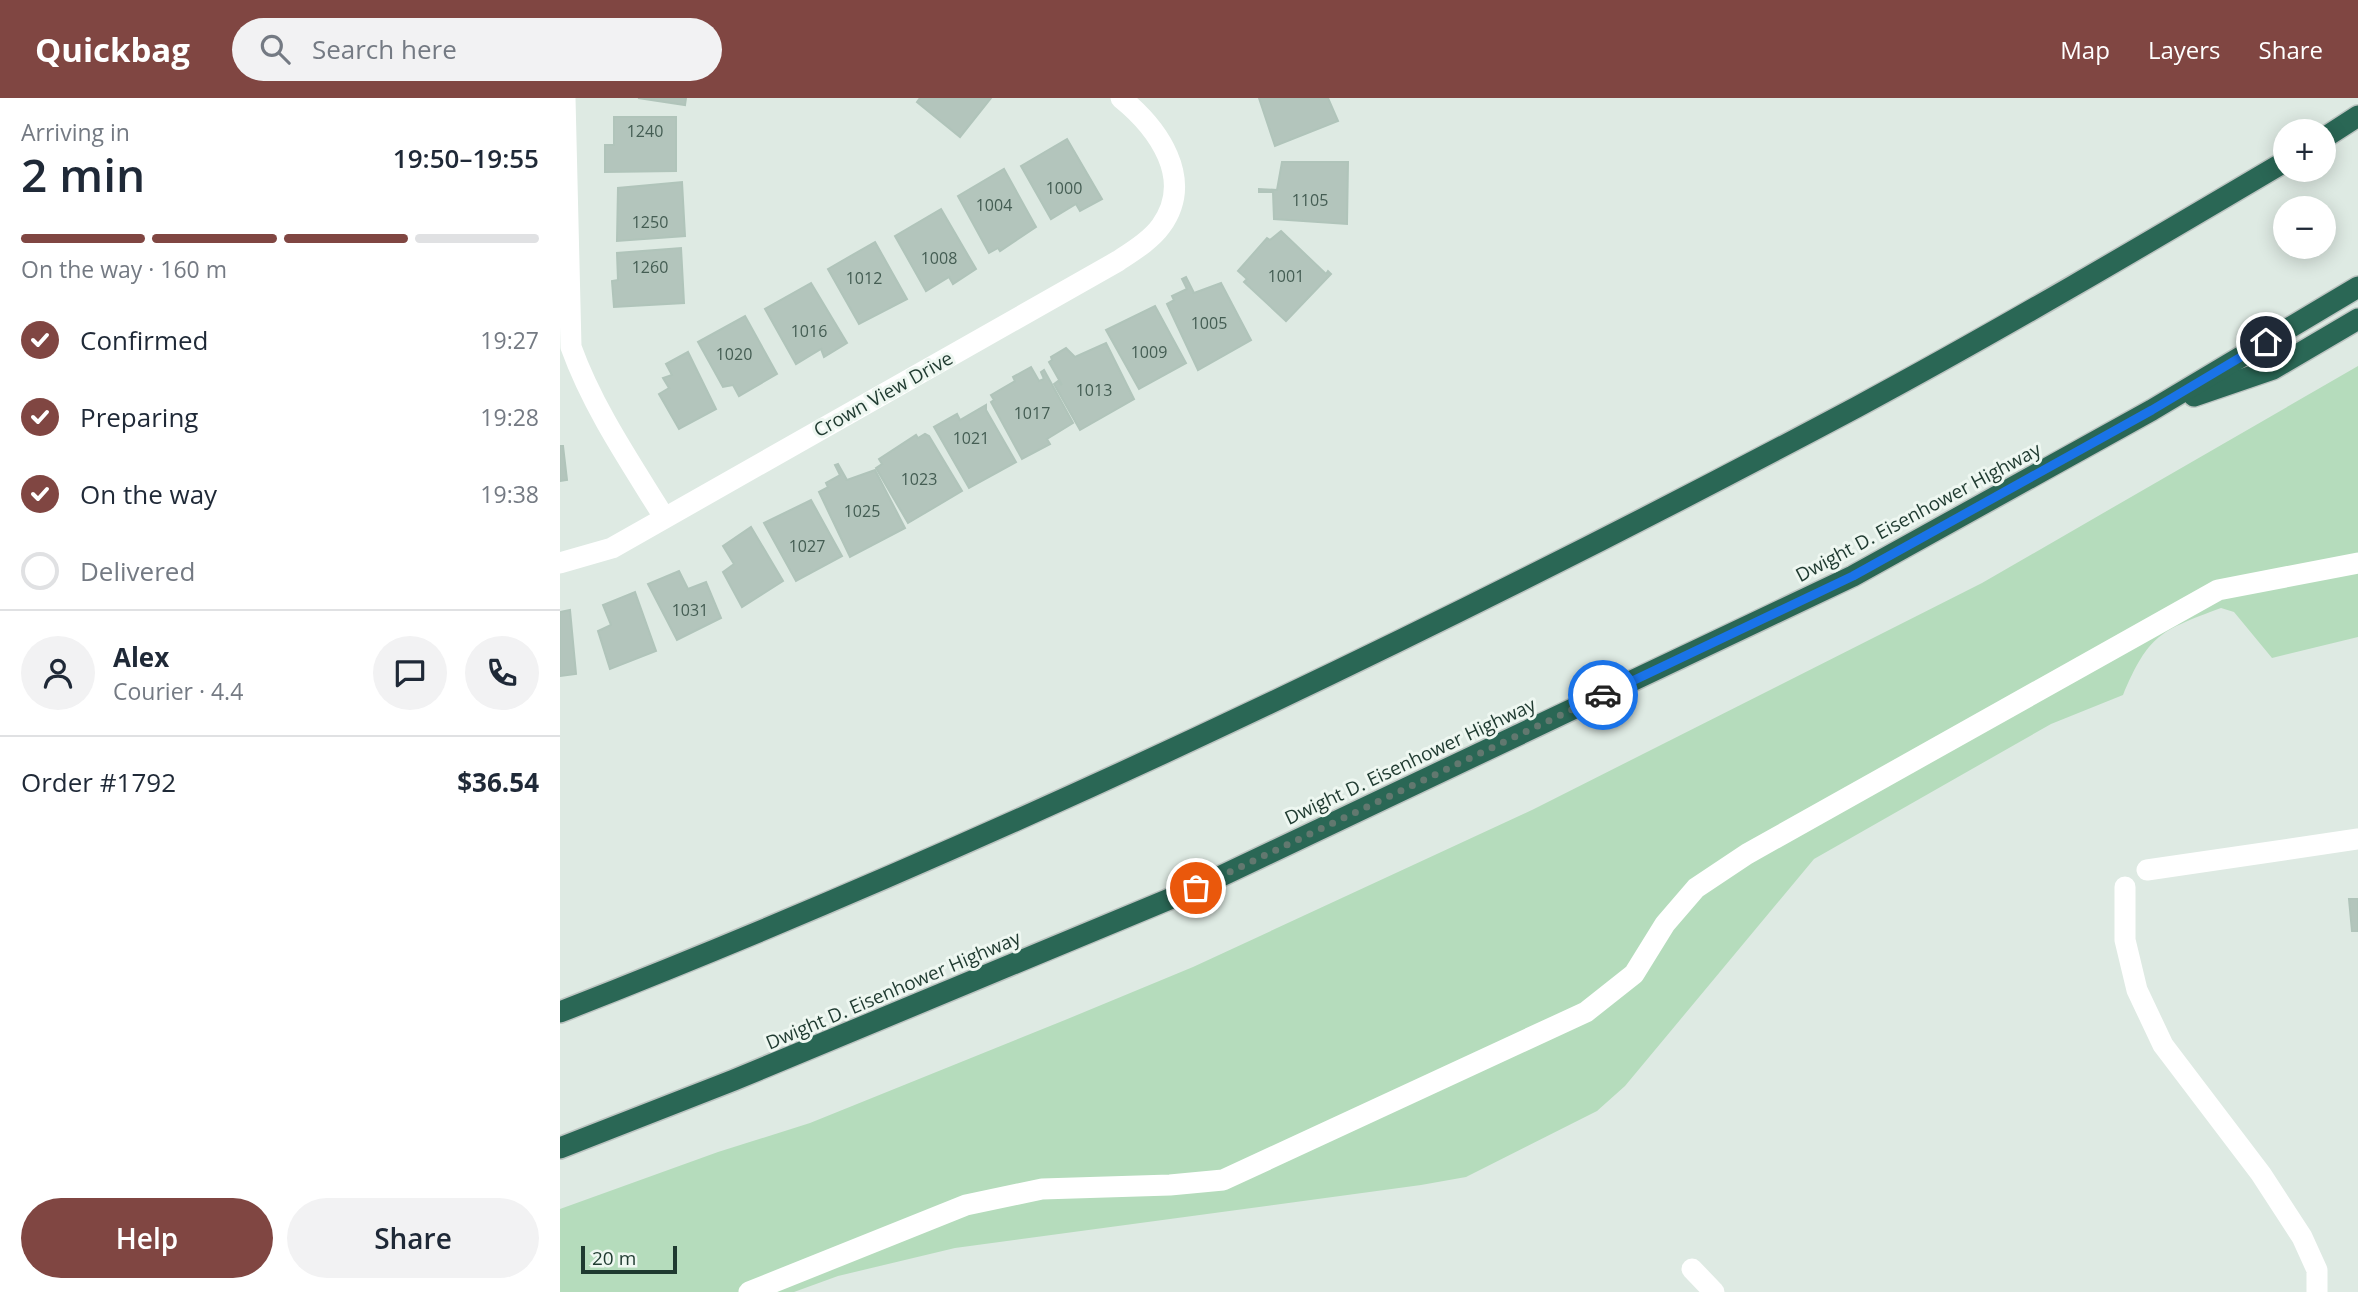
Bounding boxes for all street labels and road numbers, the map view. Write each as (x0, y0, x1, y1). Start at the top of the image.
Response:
street label: Crown View Drive (809, 345, 957, 443)
street label: Dwight D. Eisenhower Highway (1791, 436, 2046, 588)
street label: Dwight D. Eisenhower Highway (1280, 691, 1540, 831)
street label: Dwight D. Eisenhower Highway (762, 924, 1025, 1056)

